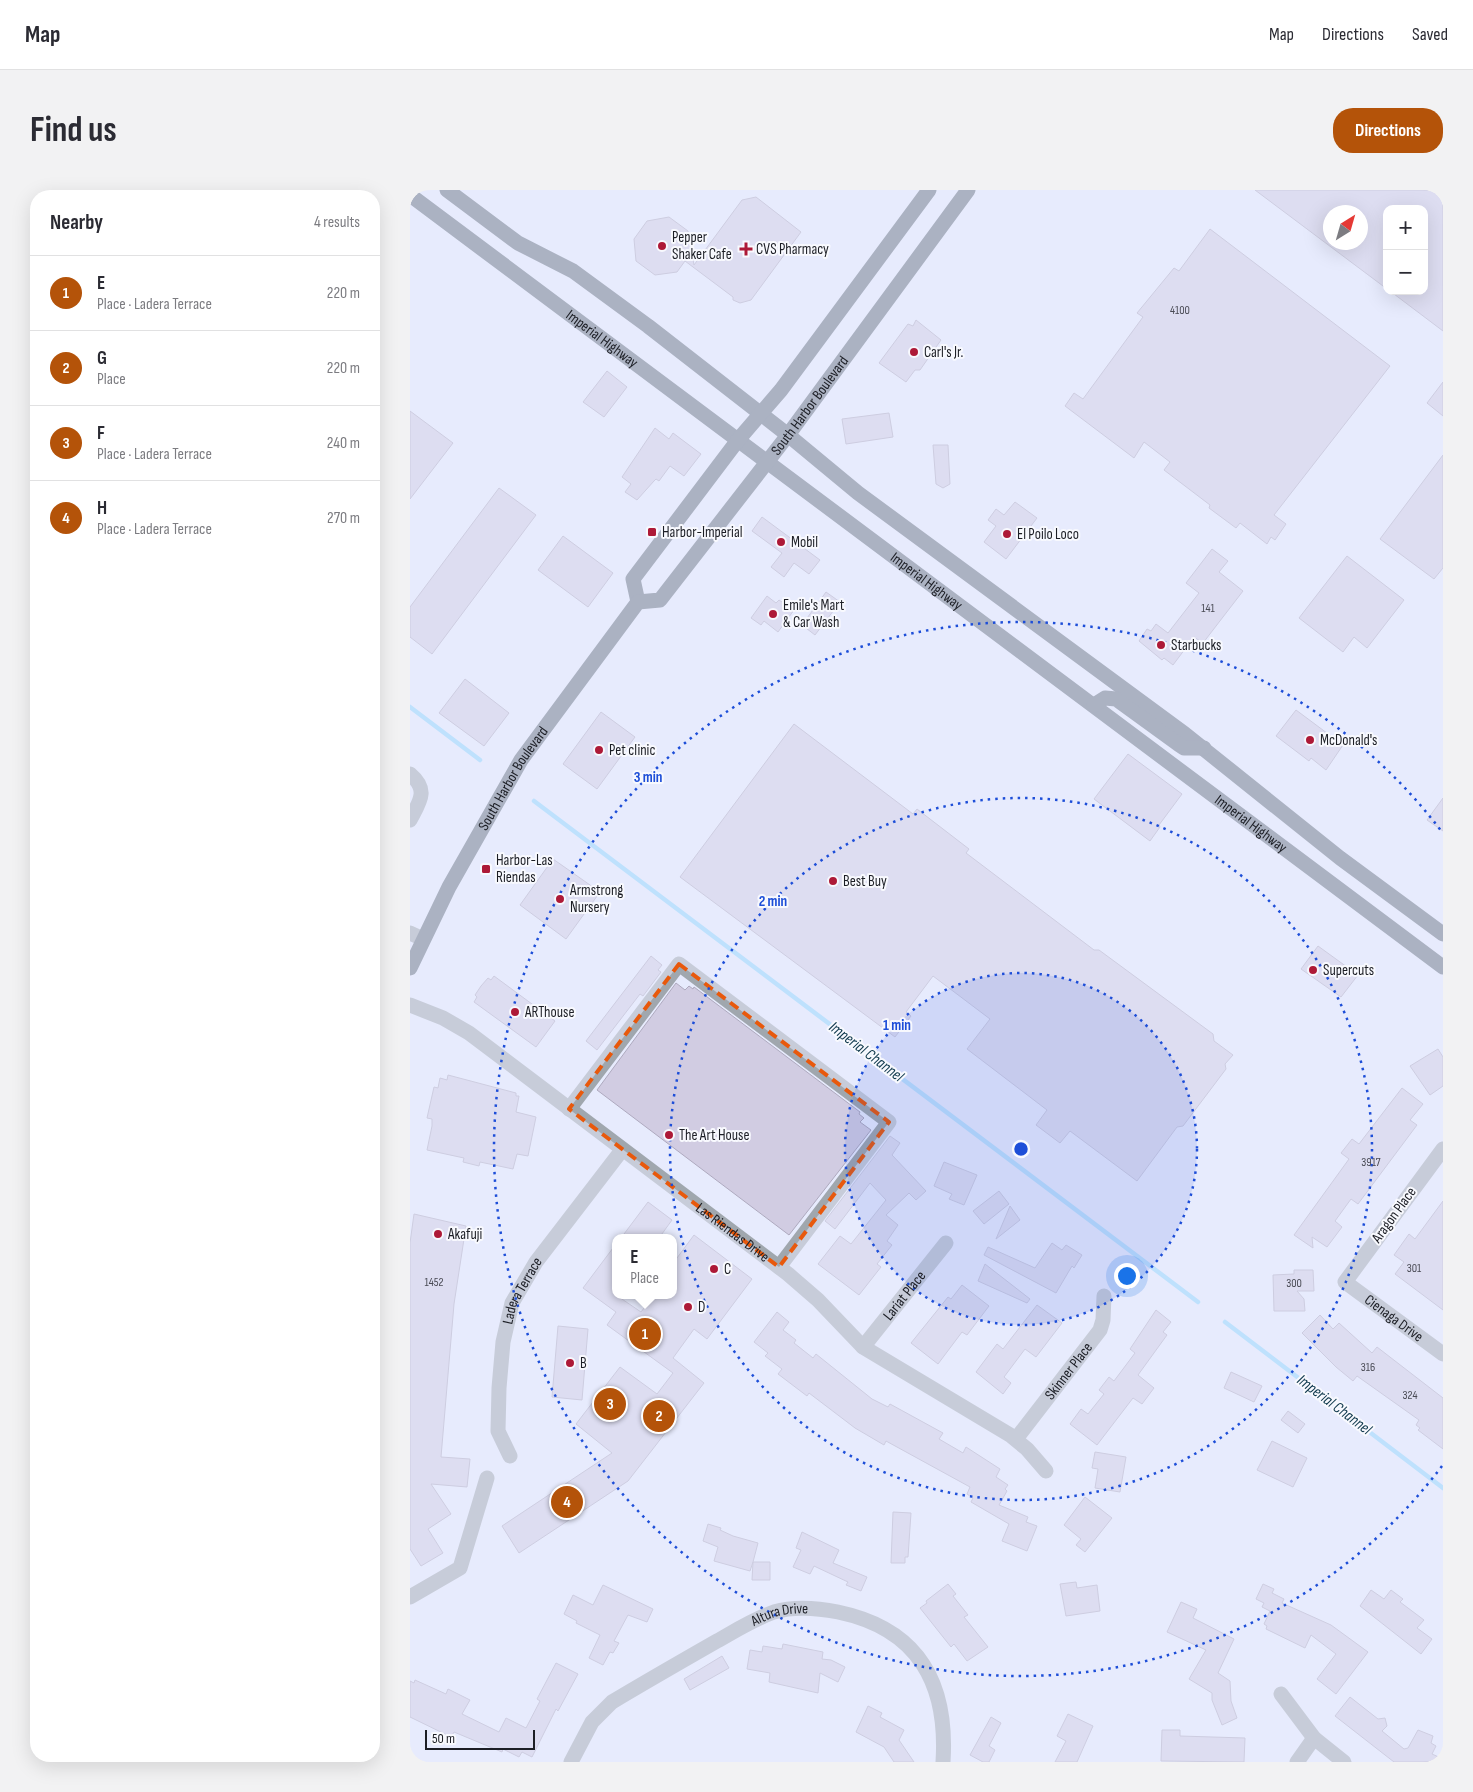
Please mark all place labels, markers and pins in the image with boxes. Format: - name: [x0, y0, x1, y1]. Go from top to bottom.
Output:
- place label: Pepper Shaker Cafe: [672, 228, 732, 264]
- marker: Pepper Shaker Cafe: [656, 240, 668, 252]
- place label: CVS Pharmacy: [756, 240, 829, 259]
- marker: CVS Pharmacy: [740, 243, 752, 255]
- place label: Carl's Jr.: [924, 343, 964, 362]
- marker: Carl's Jr.: [908, 346, 920, 358]
- place label: Harbor-Imperial: [662, 523, 742, 542]
- place label: El Poilo Loco: [1017, 525, 1079, 544]
- marker: Harbor-Imperial: [646, 526, 658, 538]
- marker: El Poilo Loco: [1001, 528, 1013, 540]
- place label: Mobil: [791, 533, 818, 552]
- marker: Mobil: [775, 536, 787, 548]
- place label: Emile's Mart & Car Wash: [783, 596, 845, 632]
- marker: Emile's Mart & Car Wash: [767, 608, 779, 620]
- place label: Starbucks: [1171, 636, 1221, 655]
- marker: Starbucks: [1155, 639, 1167, 651]
- place label: McDonald's: [1320, 731, 1378, 750]
- marker: McDonald's: [1304, 734, 1316, 746]
- place label: Pet clinic: [609, 741, 655, 760]
- marker: Pet clinic: [593, 744, 605, 756]
- place label: Harbor-Las Riendas: [496, 851, 553, 887]
- marker: Harbor-Las Riendas: [480, 863, 492, 875]
- place label: Best Buy: [843, 872, 887, 891]
- marker: Best Buy: [827, 875, 839, 887]
- place label: Armstrong Nursery: [569, 881, 623, 917]
- marker: Armstrong Nursery: [554, 893, 566, 905]
- place label: Supercuts: [1323, 961, 1374, 980]
- marker: Supercuts: [1307, 964, 1319, 976]
- place label: ARThouse: [524, 1003, 574, 1022]
- marker: ARThouse: [509, 1006, 521, 1018]
- place label: The Art House: [679, 1126, 749, 1145]
- marker: The Art House: [663, 1129, 675, 1141]
- centre of rings: [1012, 1140, 1030, 1158]
- place label: Akafuji: [447, 1225, 482, 1244]
- marker: Akafuji: [432, 1228, 444, 1240]
- place label: C: [724, 1260, 731, 1279]
- marker: C: [708, 1263, 720, 1275]
- place label: D: [698, 1298, 705, 1317]
- marker: D: [682, 1301, 694, 1313]
- pin: 1: [629, 1315, 661, 1353]
- place label: B: [580, 1354, 587, 1373]
- marker: B: [564, 1357, 576, 1369]
- pin: 3: [594, 1385, 626, 1423]
- pin: 2: [643, 1397, 675, 1435]
- pin: 4: [551, 1483, 583, 1521]

